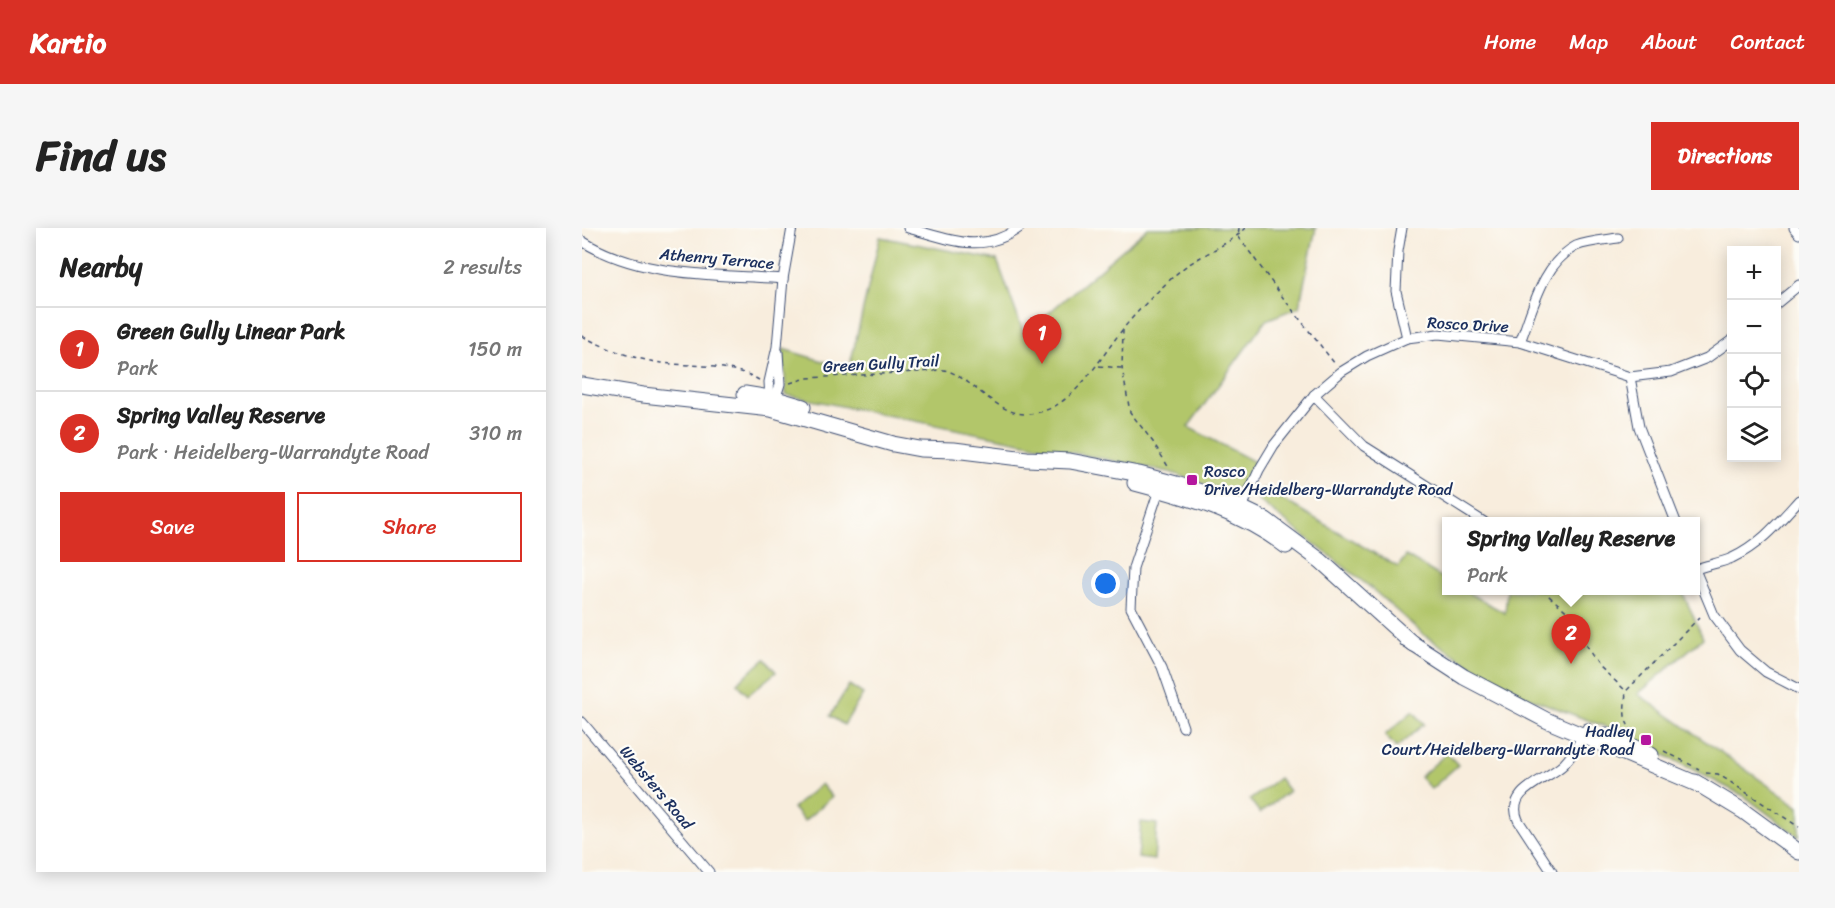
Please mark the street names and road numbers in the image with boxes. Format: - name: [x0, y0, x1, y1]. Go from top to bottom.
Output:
- street label: Athenry Terrace: [657, 239, 775, 278]
- street label: Rosco Drive: [1426, 308, 1510, 341]
- street label: Green Gully Trail: [822, 346, 940, 381]
- street label: Websters Road: [612, 738, 702, 838]

